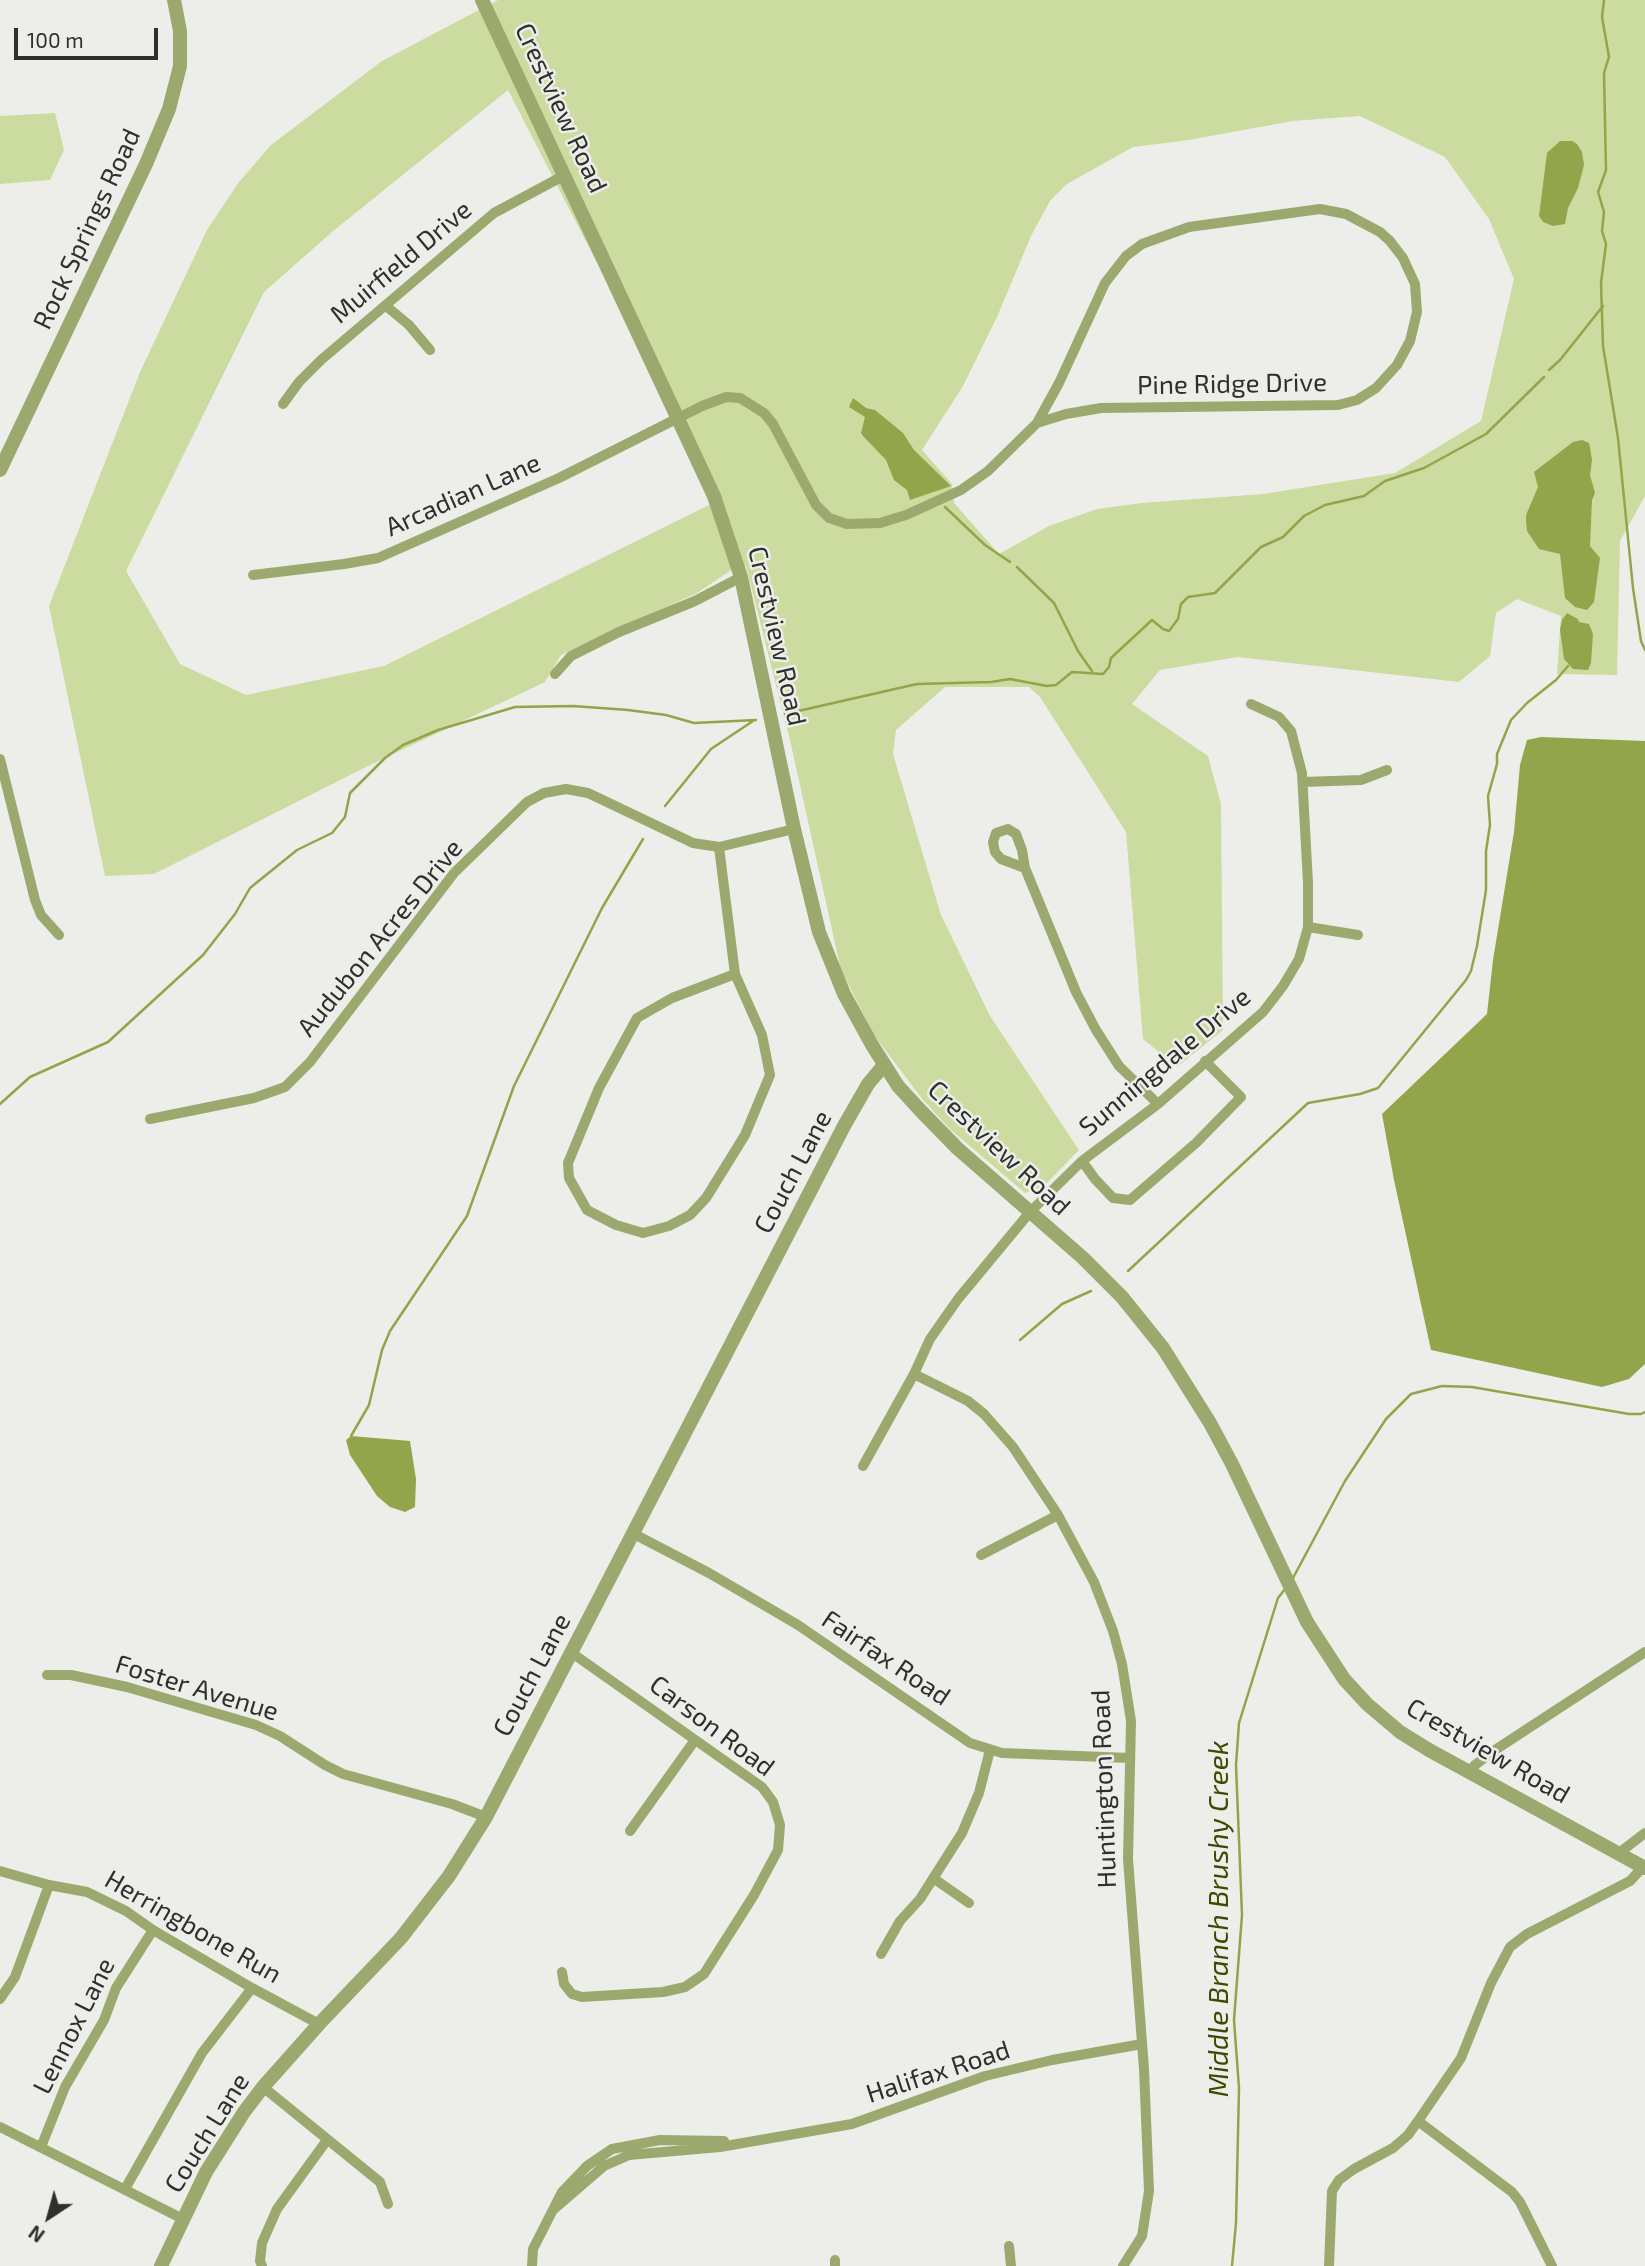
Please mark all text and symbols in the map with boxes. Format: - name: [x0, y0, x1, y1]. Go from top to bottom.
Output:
- scale bar: [18, 14, 161, 58]
- street label: Crestview Road: [508, 18, 614, 198]
- text: 100 m: [27, 27, 84, 52]
- street label: Rock Springs Road: [27, 124, 147, 334]
- street label: Muirfield Drive: [324, 194, 478, 330]
- street label: Pine Ridge Drive: [1137, 367, 1327, 401]
- street label: Arcadian Lane: [381, 447, 545, 543]
- street label: Crestview Road: [741, 543, 813, 729]
- street label: Audubon Acres Drive: [291, 833, 469, 1043]
- street label: Sunningdale Drive: [1073, 981, 1257, 1143]
- street label: Crestview Road: [921, 1074, 1077, 1222]
- street label: Couch Lane: [748, 1105, 838, 1239]
- street label: Fairfax Road: [816, 1604, 956, 1712]
- street label: Couch Lane: [487, 1608, 577, 1742]
- street label: Foster Avenue: [112, 1648, 282, 1728]
- street label: Carson Road: [643, 1669, 781, 1783]
- street label: Huntington Road: [1085, 1689, 1123, 1889]
- street label: Crestview Road: [1401, 1692, 1575, 1810]
- water label: Middle Branch Brushy Creek: [1202, 1741, 1236, 2097]
- street label: Herringbone Run: [99, 1864, 287, 1990]
- street label: Lennox Lane: [26, 1953, 122, 2099]
- street label: Halifax Road: [862, 2034, 1014, 2110]
- street label: Couch Lane: [158, 2068, 256, 2198]
- north arrow: [14, 2182, 84, 2252]
- text: N: [24, 2221, 49, 2248]

